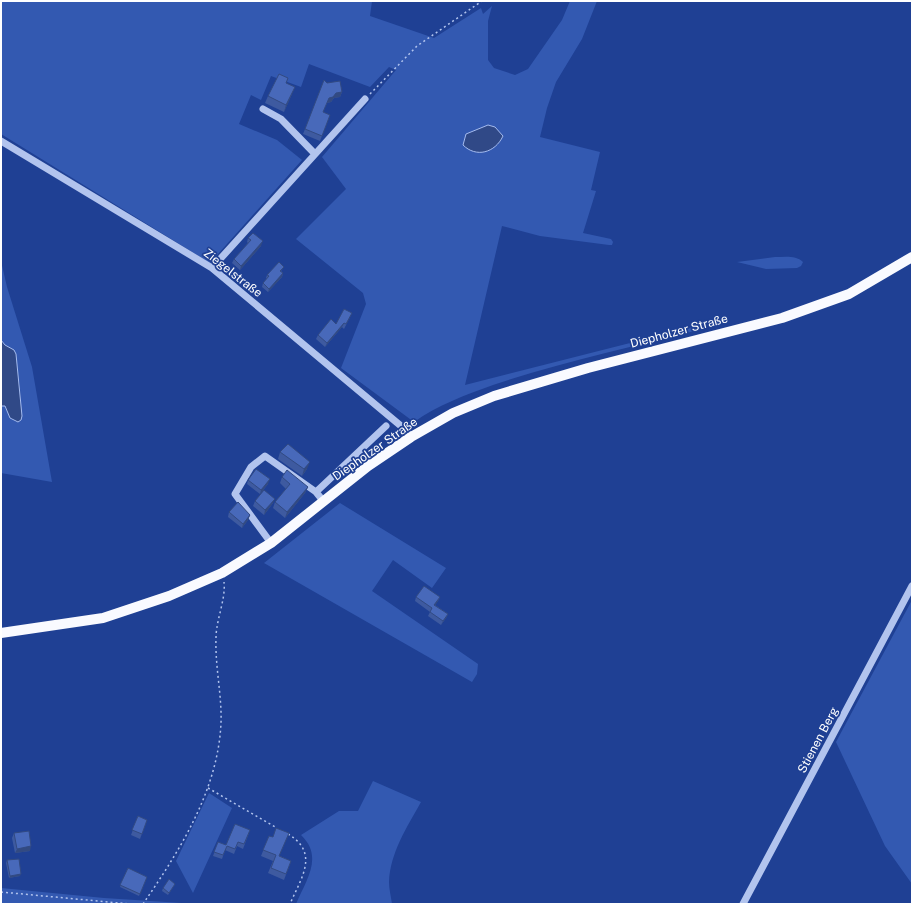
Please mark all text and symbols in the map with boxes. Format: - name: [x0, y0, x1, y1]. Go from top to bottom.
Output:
- street label: Ziegelstraße: [201, 246, 265, 300]
- street label: Diepholzer Straße: [629, 311, 729, 351]
- street label: Diepholzer Straße: [330, 414, 420, 483]
- street label: Stienen Berg: [795, 705, 841, 775]

